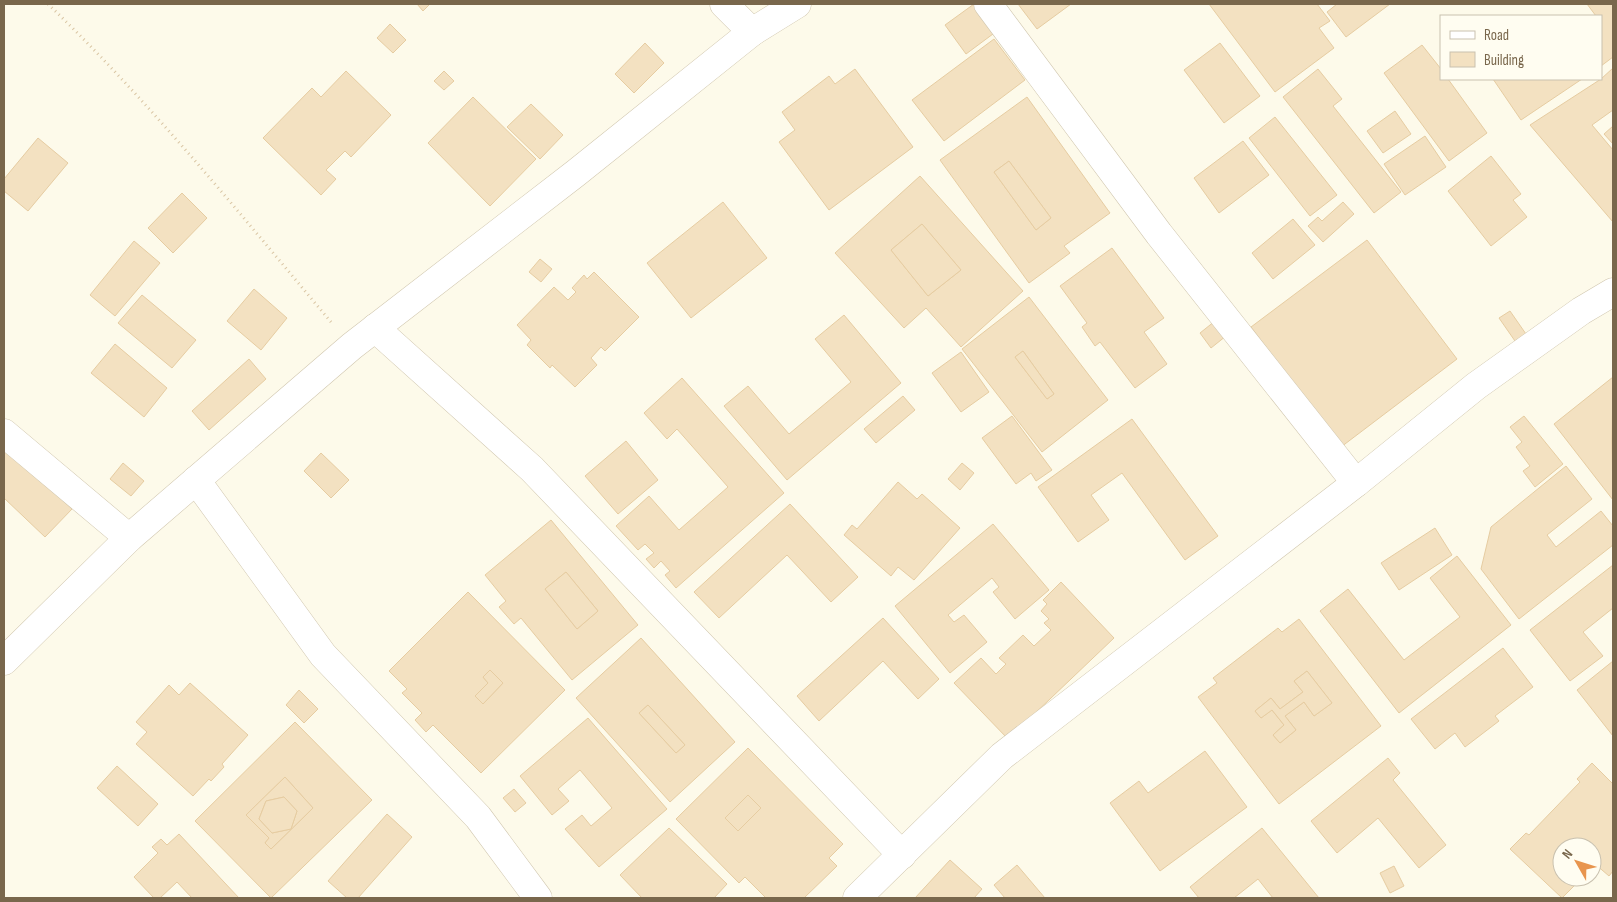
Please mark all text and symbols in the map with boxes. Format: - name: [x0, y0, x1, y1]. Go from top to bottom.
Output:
- legend: [1440, 15, 1602, 80]
- text: Road: [1484, 26, 1509, 45]
- text: Building: [1484, 51, 1524, 70]
- north arrow: [1552, 837, 1602, 887]
- text: N: [1558, 846, 1576, 862]

